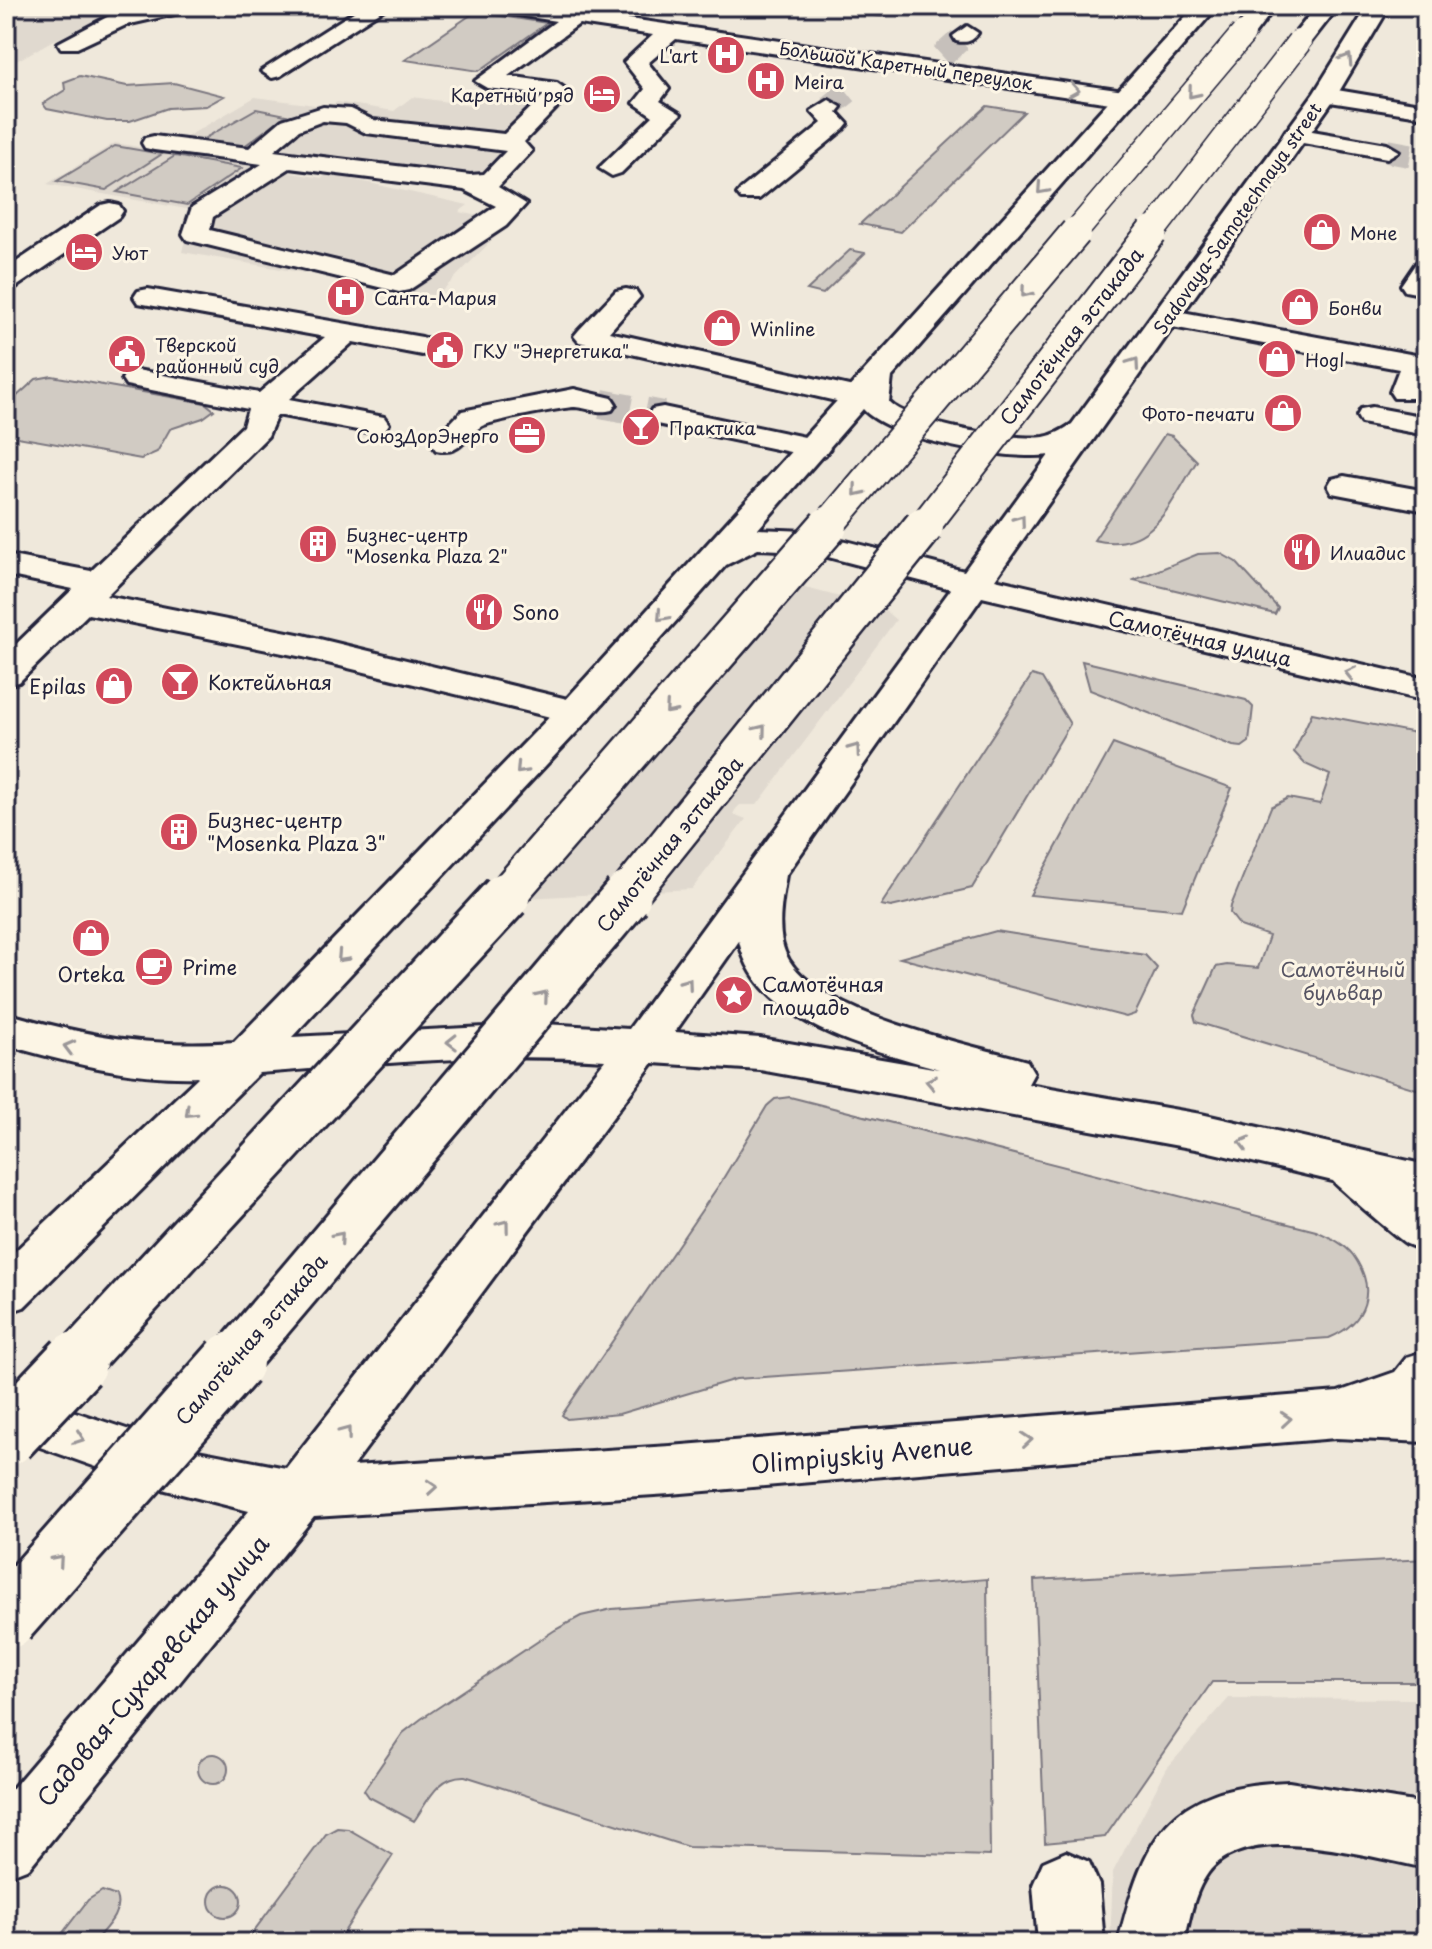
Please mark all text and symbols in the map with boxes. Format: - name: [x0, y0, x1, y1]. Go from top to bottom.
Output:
- hospital icon: L'art: [705, 34, 747, 76]
- street label: Большой Каретный переулок: [778, 34, 1035, 96]
- place label: L'art: [659, 42, 698, 69]
- one-way arrow: [1338, 53, 1353, 68]
- hospital icon: Meira: [745, 60, 787, 102]
- place label: Meira: [794, 68, 844, 95]
- hotel icon: Каретный ряд: [581, 73, 623, 115]
- place label: Каретный ряд: [451, 81, 574, 108]
- one-way arrow: [1067, 81, 1081, 98]
- one-way arrow: [1188, 84, 1203, 99]
- street label: Sadovaya-Samotechnaya street: [1146, 97, 1328, 339]
- one-way arrow: [1038, 179, 1052, 194]
- shop icon: Моне: [1301, 211, 1343, 253]
- place label: Моне: [1350, 219, 1398, 246]
- hotel icon: Уют: [63, 231, 105, 273]
- place label: Уют: [112, 239, 148, 266]
- street label: Самотёчная эстакада: [992, 240, 1150, 431]
- hospital icon: Санта-Мария: [325, 276, 367, 318]
- one-way arrow: [1021, 283, 1036, 298]
- place label: Санта-Мария: [374, 284, 497, 311]
- shop icon: Бонви: [1279, 286, 1321, 328]
- place label: Бонви: [1328, 294, 1382, 321]
- shop icon: Winline: [701, 307, 743, 349]
- place label: Winline: [750, 315, 815, 342]
- public building icon: ГКУ "Энергетика": [424, 329, 466, 371]
- place label: Тверской районный суд: [155, 331, 279, 379]
- public building icon: Тверской районный суд: [106, 333, 148, 375]
- place label: ГКУ "Энергетика": [473, 337, 629, 364]
- shop icon: Hogl: [1256, 338, 1298, 380]
- place label: Hogl: [1305, 346, 1344, 373]
- one-way arrow: [1124, 358, 1139, 372]
- shop icon: Фото-печати: [1262, 392, 1304, 434]
- place label: Фото-печати: [1142, 400, 1255, 427]
- bar icon: Практика: [620, 406, 662, 448]
- office icon: СоюзДорЭнерго: [506, 414, 548, 456]
- place label: Практика: [669, 414, 756, 441]
- place label: СоюзДорЭнерго: [356, 422, 499, 449]
- one-way arrow: [853, 482, 868, 496]
- one-way arrow: [1010, 514, 1025, 528]
- place label: Бизнес-центр "Mosenka Plaza 2": [346, 521, 508, 569]
- building icon: Бизнес-центр "Mosenka Plaza 2": [297, 523, 339, 565]
- restaurant icon: Илиадис: [1281, 531, 1323, 573]
- place label: Илиадис: [1330, 539, 1406, 566]
- restaurant icon: Sono: [463, 591, 505, 633]
- place label: Sono: [512, 597, 559, 627]
- street label: Самотёчная улица: [1105, 602, 1295, 674]
- one-way arrow: [657, 607, 671, 622]
- bar icon: Коктейльная: [159, 661, 201, 703]
- shop icon: Epilas: [93, 665, 135, 707]
- one-way arrow: [1344, 665, 1357, 682]
- place label: Коктейльная: [208, 667, 332, 697]
- place label: Epilas: [29, 671, 86, 701]
- one-way arrow: [665, 700, 680, 715]
- one-way arrow: [751, 725, 766, 740]
- one-way arrow: [845, 743, 860, 757]
- street label: Самотёчная эстакада: [589, 749, 750, 938]
- one-way arrow: [516, 759, 530, 774]
- place label: Бизнес-центр "Mosenka Plaza 3": [207, 805, 386, 858]
- building icon: Бизнес-центр "Mosenka Plaza 3": [158, 811, 200, 853]
- shop icon: Orteka: [70, 917, 112, 959]
- cafe icon: Prime: [133, 946, 175, 988]
- one-way arrow: [337, 948, 352, 962]
- place label: Prime: [182, 952, 237, 982]
- park label: Самотёчный бульвар: [1281, 954, 1406, 1007]
- place label: Orteka: [57, 959, 125, 989]
- place label: Самотёчная площадь: [762, 969, 884, 1022]
- place icon: Самотёчная площадь: [713, 974, 755, 1016]
- one-way arrow: [677, 977, 692, 991]
- one-way arrow: [533, 991, 548, 1006]
- one-way arrow: [445, 1034, 458, 1051]
- one-way arrow: [63, 1040, 77, 1056]
- one-way arrow: [924, 1075, 938, 1092]
- one-way arrow: [185, 1103, 199, 1118]
- one-way arrow: [1238, 1135, 1251, 1152]
- one-way arrow: [494, 1220, 508, 1234]
- one-way arrow: [329, 1232, 343, 1247]
- street label: Самотёчная эстакада: [168, 1246, 334, 1431]
- one-way arrow: [1280, 1411, 1293, 1428]
- one-way arrow: [336, 1426, 350, 1441]
- street label: Olimpiyskiy Avenue: [750, 1426, 974, 1482]
- one-way arrow: [72, 1428, 86, 1445]
- one-way arrow: [1020, 1432, 1033, 1449]
- one-way arrow: [426, 1478, 439, 1495]
- street label: Садовая-Сухаревская улица: [27, 1526, 277, 1814]
- one-way arrow: [48, 1555, 63, 1570]

